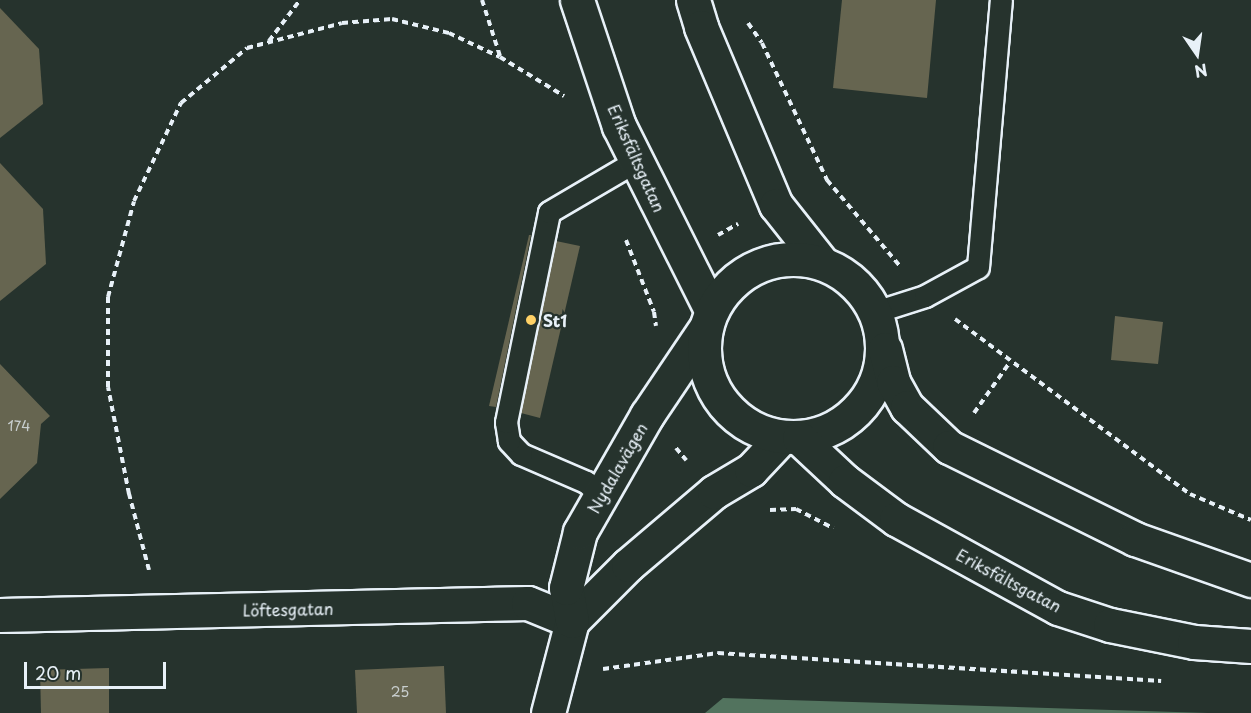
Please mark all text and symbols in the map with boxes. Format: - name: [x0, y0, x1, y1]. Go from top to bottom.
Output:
- north arrow: [1167, 24, 1227, 84]
- text: N: [1192, 58, 1210, 85]
- street label: Eriksfältsgatan: [605, 101, 669, 215]
- place label: St1: [543, 310, 567, 330]
- marker: St1: [524, 313, 538, 327]
- house number: 174: [7, 418, 31, 434]
- street label: Nydalavägen: [583, 419, 651, 517]
- street label: Eriksfältsgatan: [953, 544, 1065, 616]
- street label: Löftesgatan: [242, 599, 334, 619]
- scale bar: [27, 650, 170, 688]
- text: 20 m: [35, 659, 81, 686]
- house number: 25: [391, 684, 409, 700]

